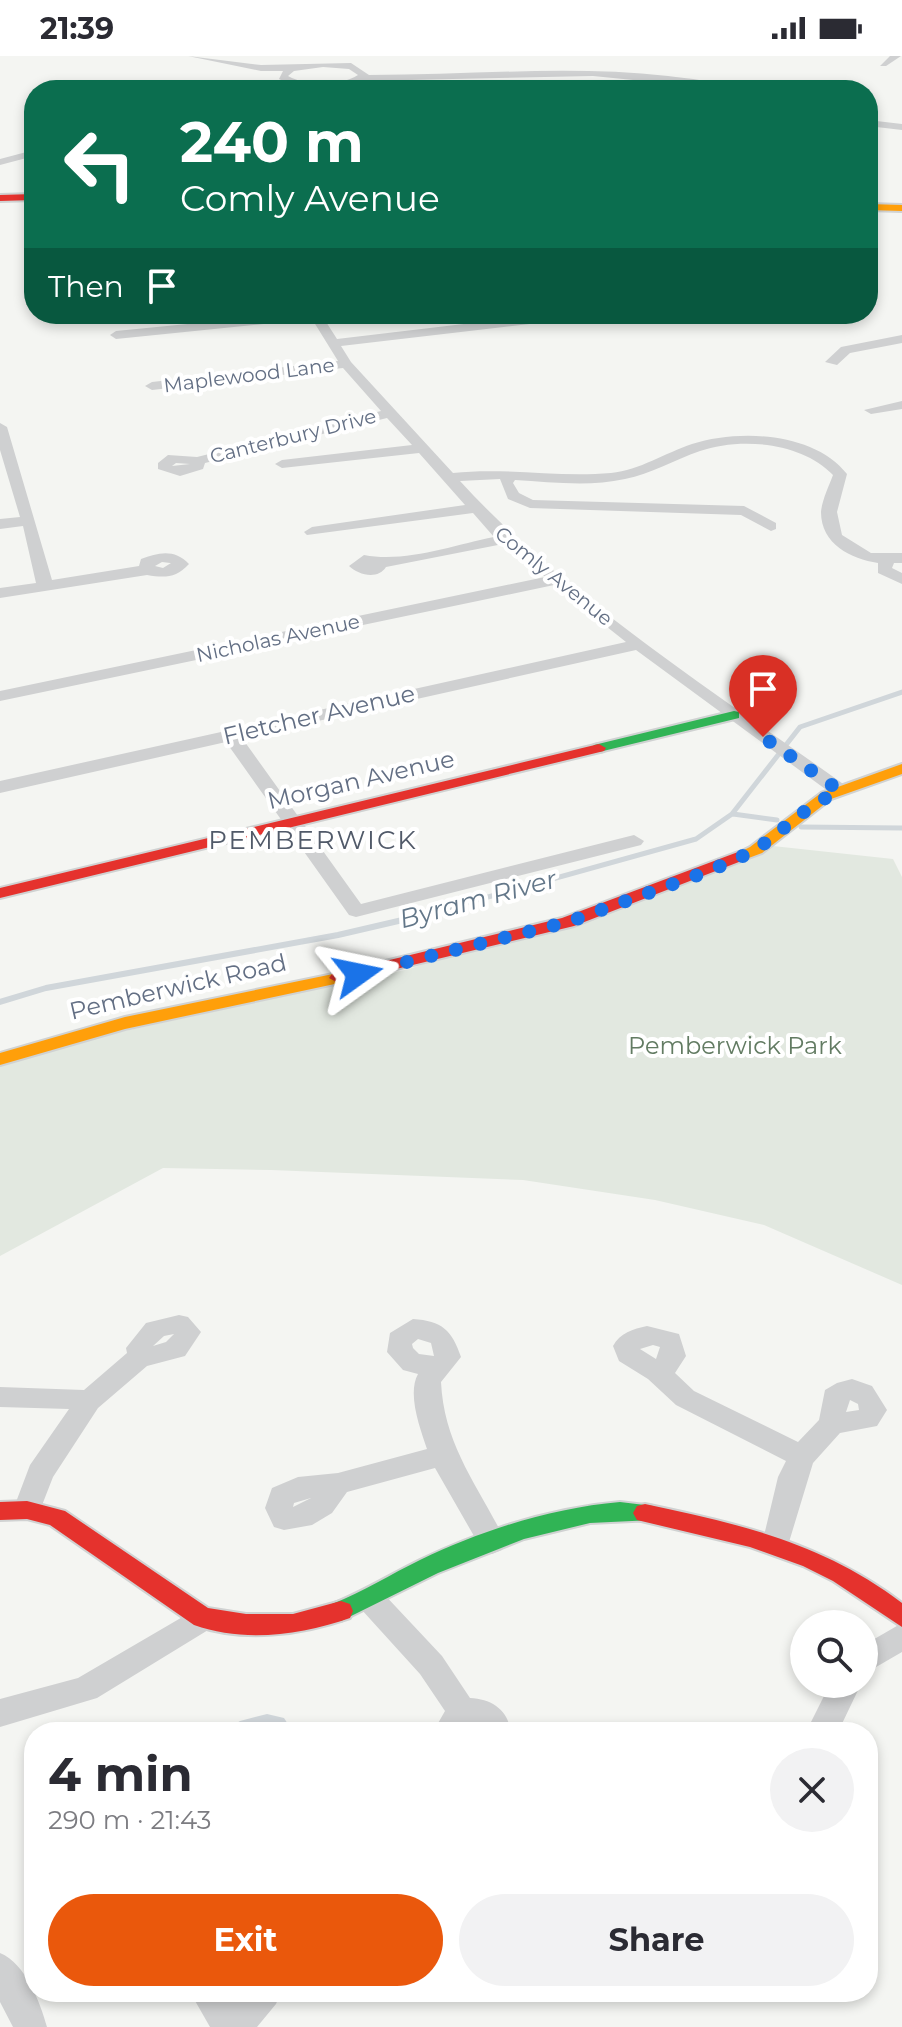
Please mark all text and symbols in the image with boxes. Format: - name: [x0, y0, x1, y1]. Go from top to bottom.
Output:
- text: 21:39: [40, 10, 114, 47]
- text: 240 m: [180, 108, 364, 176]
- icon: left: [48, 112, 152, 216]
- text: Comly Avenue: [180, 176, 440, 220]
- icon: arrive: [140, 264, 184, 308]
- text: Then: [48, 268, 124, 305]
- street label: Maplewood Lane: [162, 353, 336, 397]
- street label: Canterbury Drive: [207, 404, 379, 468]
- street label: Comly Avenue: [490, 521, 618, 631]
- street label: Nicholas Avenue: [194, 609, 362, 667]
- pin: [729, 655, 797, 737]
- icon: arrive: [741, 667, 785, 711]
- street label: Fletcher Avenue: [220, 678, 418, 751]
- street label: Morgan Avenue: [265, 744, 457, 815]
- district label: PEMBERWICK: [208, 824, 418, 856]
- water label: Byram River: [396, 863, 561, 935]
- position arrow: [316, 932, 400, 1016]
- street label: Pemberwick Road: [67, 947, 289, 1026]
- park label: Pemberwick Park: [628, 1031, 843, 1060]
- map controls: [790, 1610, 878, 1698]
- button: search: [790, 1610, 878, 1698]
- text: 4 min: [48, 1745, 193, 1803]
- button: close: [770, 1748, 854, 1832]
- text: 290 m · 21:43: [48, 1804, 212, 1836]
- button: Exit: [48, 1894, 443, 1986]
- button: Share: [459, 1894, 854, 1986]

